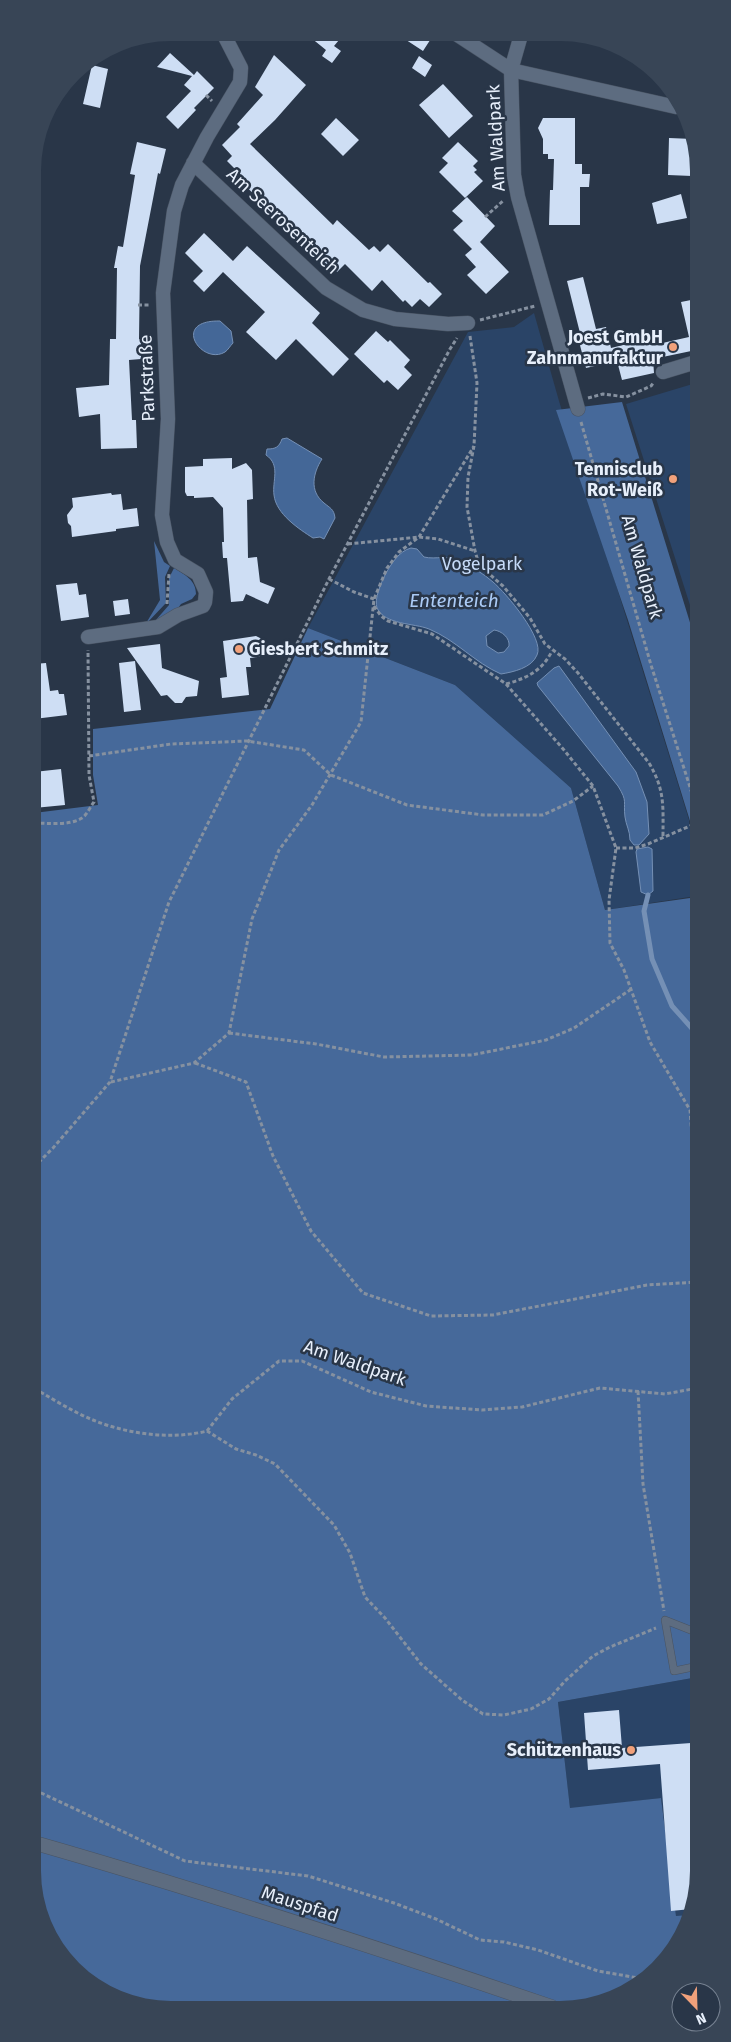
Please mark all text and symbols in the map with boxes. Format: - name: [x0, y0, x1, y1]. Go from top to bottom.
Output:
- street label: Am Waldpark: [482, 83, 510, 192]
- street label: Am Seerosenteich: [222, 163, 344, 279]
- place label: Joest GmbH Zahnmanufaktur: [527, 326, 664, 369]
- street label: Parkstraße: [134, 334, 160, 422]
- marker: Joest GmbH Zahnmanufaktur: [667, 341, 679, 353]
- place label: Tennisclub Rot-Weiß: [575, 458, 663, 501]
- marker: Tennisclub Rot-Weiß: [667, 473, 679, 485]
- street label: Am Waldpark: [617, 513, 668, 622]
- park label: Vogelpark: [442, 553, 523, 575]
- water label: Ententeich: [409, 589, 499, 612]
- place label: Giesbert Schmitz: [249, 638, 388, 660]
- marker: Giesbert Schmitz: [233, 643, 245, 655]
- street label: Am Waldpark: [301, 1335, 410, 1391]
- place label: Schützenhaus: [507, 1739, 621, 1761]
- marker: Schützenhaus: [625, 1744, 637, 1756]
- street label: Mauspfad: [259, 1881, 341, 1927]
- north arrow: [671, 1982, 721, 2032]
- text: N: [693, 2009, 708, 2028]

